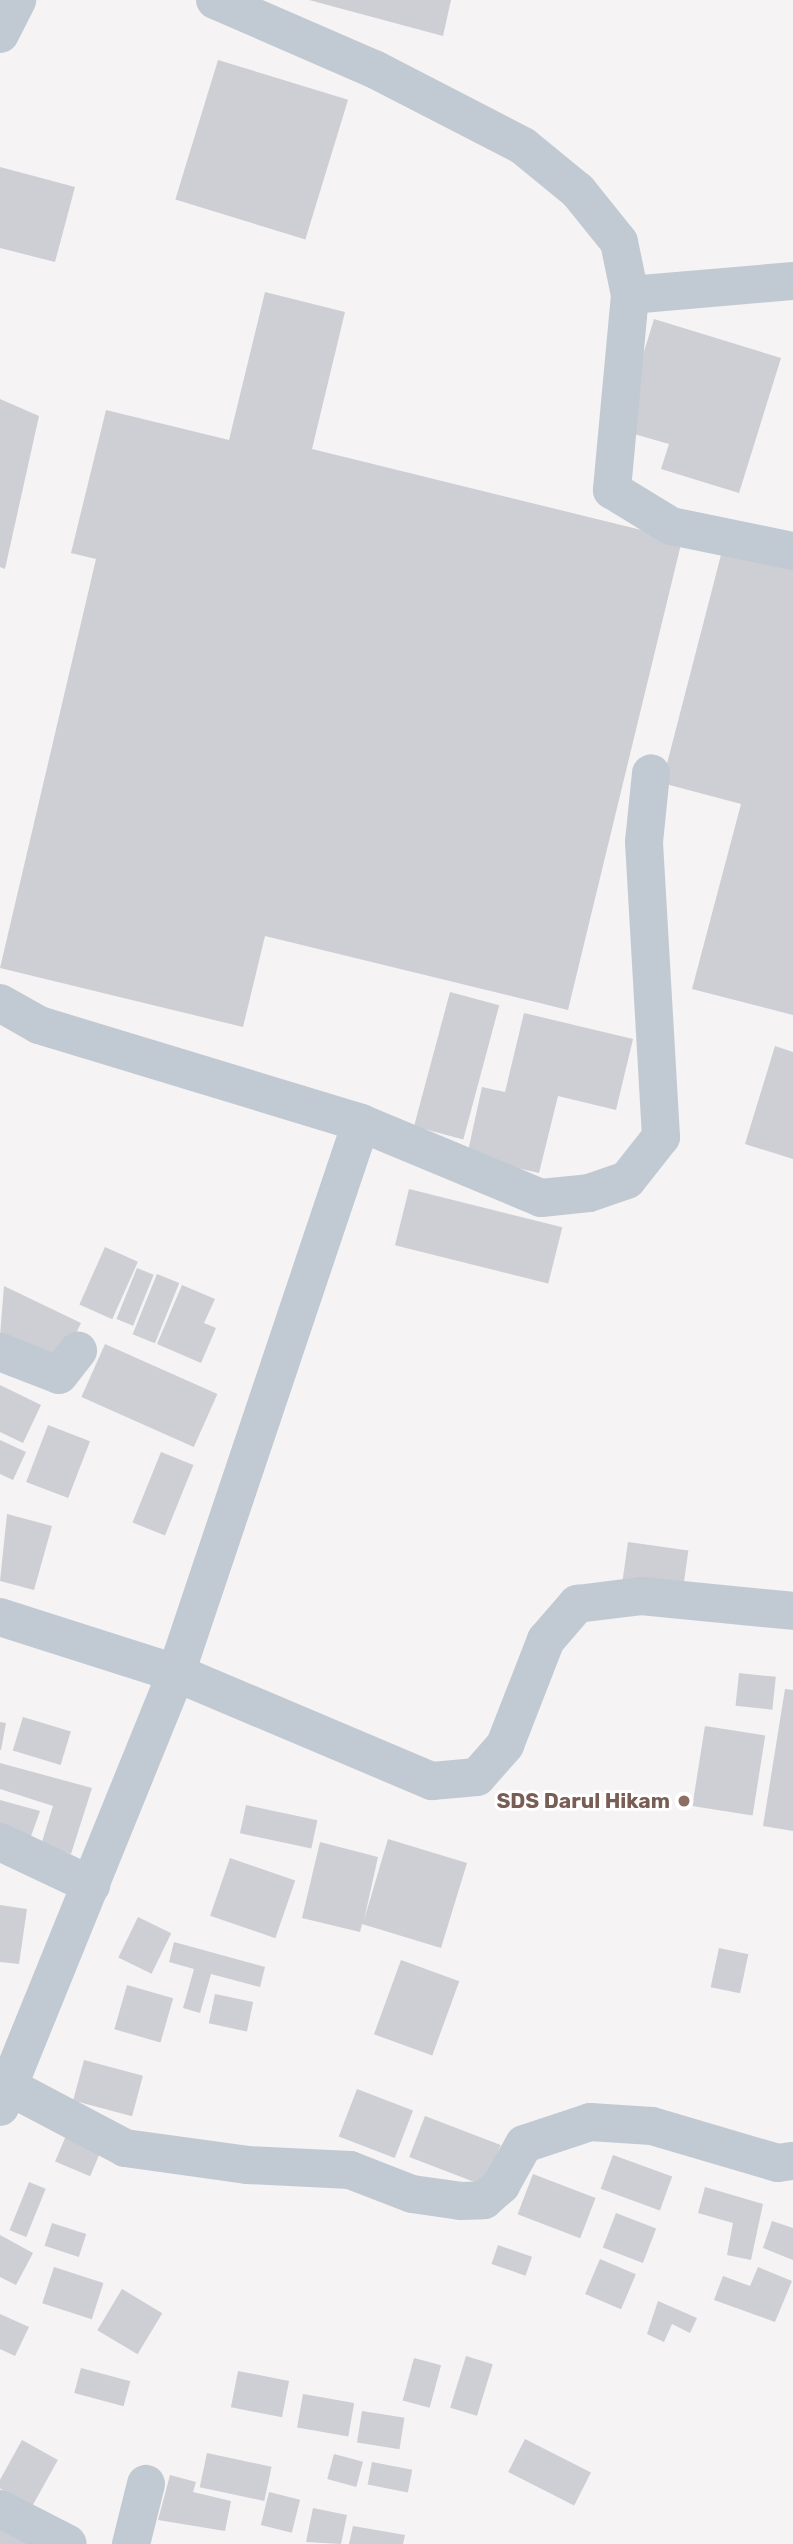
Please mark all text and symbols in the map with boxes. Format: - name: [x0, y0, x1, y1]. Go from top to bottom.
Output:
- place label: SDS Darul Hikam: [496, 1788, 670, 1814]
- marker: SDS Darul Hikam: [676, 1793, 692, 1809]

